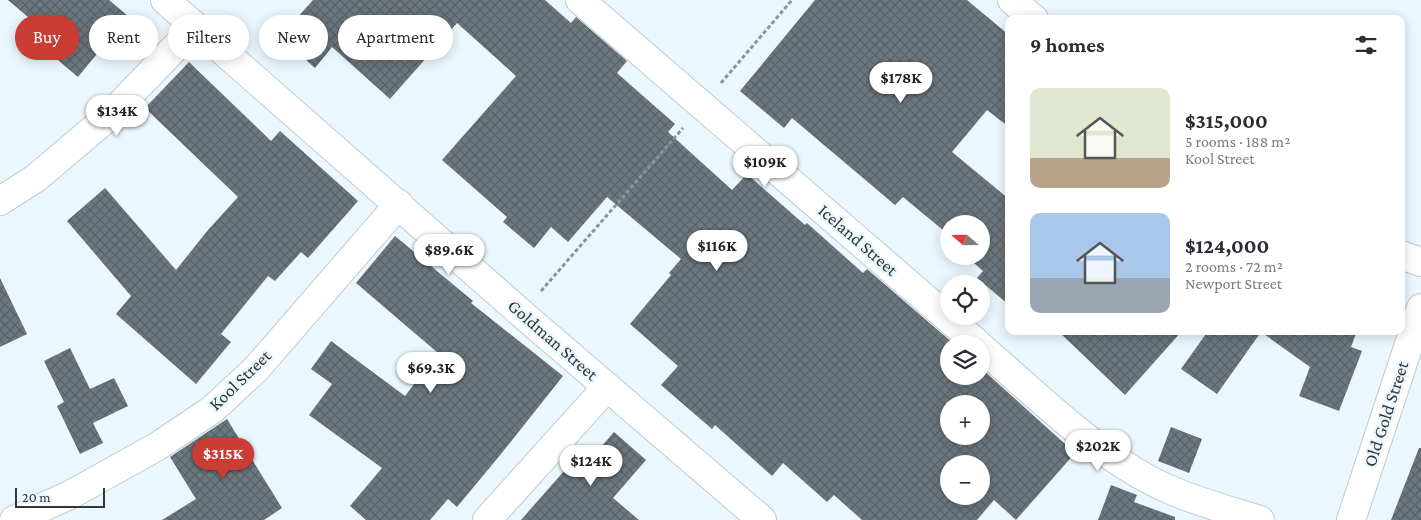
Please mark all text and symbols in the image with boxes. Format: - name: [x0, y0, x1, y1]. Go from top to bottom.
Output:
- chip: Buy: [15, 15, 79, 60]
- chip: Rent: [89, 15, 158, 60]
- chip: Filters: [168, 15, 249, 60]
- chip: New: [259, 15, 328, 60]
- chip: Apartment: [338, 15, 453, 60]
- icon: filters: [1352, 31, 1380, 59]
- text: 9 homes: [1030, 33, 1105, 57]
- pin: $178K: [866, 62, 936, 104]
- text: $178K: [880, 69, 922, 86]
- pin: $134K: [82, 94, 152, 137]
- text: $134K: [97, 102, 137, 119]
- icon: home: [1070, 108, 1130, 168]
- text: $315,000: [1185, 109, 1268, 133]
- text: 5 rooms · 188 m²: [1185, 133, 1290, 150]
- pin: $109K: [730, 146, 800, 188]
- text: Kool Street: [1185, 150, 1255, 167]
- text: $109K: [744, 153, 786, 170]
- street label: Iceland Street: [814, 200, 903, 281]
- north arrow: [940, 215, 990, 265]
- map controls: [940, 215, 990, 505]
- pin: $116K: [682, 230, 752, 272]
- icon: home: [1070, 233, 1130, 293]
- pin: $89.6K: [408, 234, 490, 276]
- text: $124,000: [1185, 234, 1269, 258]
- text: $116K: [698, 237, 736, 254]
- text: $89.6K: [425, 241, 473, 258]
- text: 2 rooms · 72 m²: [1185, 258, 1283, 275]
- button: locate: [940, 275, 990, 325]
- text: Newport Street: [1185, 275, 1282, 292]
- street label: Goldman Street: [504, 296, 603, 385]
- button: layers: [940, 335, 990, 385]
- street label: Kool Street: [205, 345, 276, 414]
- pin: $69.3K: [390, 352, 472, 394]
- street label: Old Gold Street: [1360, 358, 1413, 469]
- text: $69.3K: [407, 359, 455, 376]
- button: +: [940, 395, 990, 445]
- pin: $202K: [1063, 430, 1133, 472]
- text: $202K: [1076, 437, 1120, 454]
- pin: $315K: [188, 438, 258, 480]
- pin: $124K: [556, 444, 626, 487]
- text: $315K: [203, 445, 243, 462]
- text: $124K: [571, 452, 611, 469]
- button: −: [940, 455, 990, 505]
- scale bar: [15, 485, 105, 508]
- text: 20 m: [22, 489, 50, 505]

